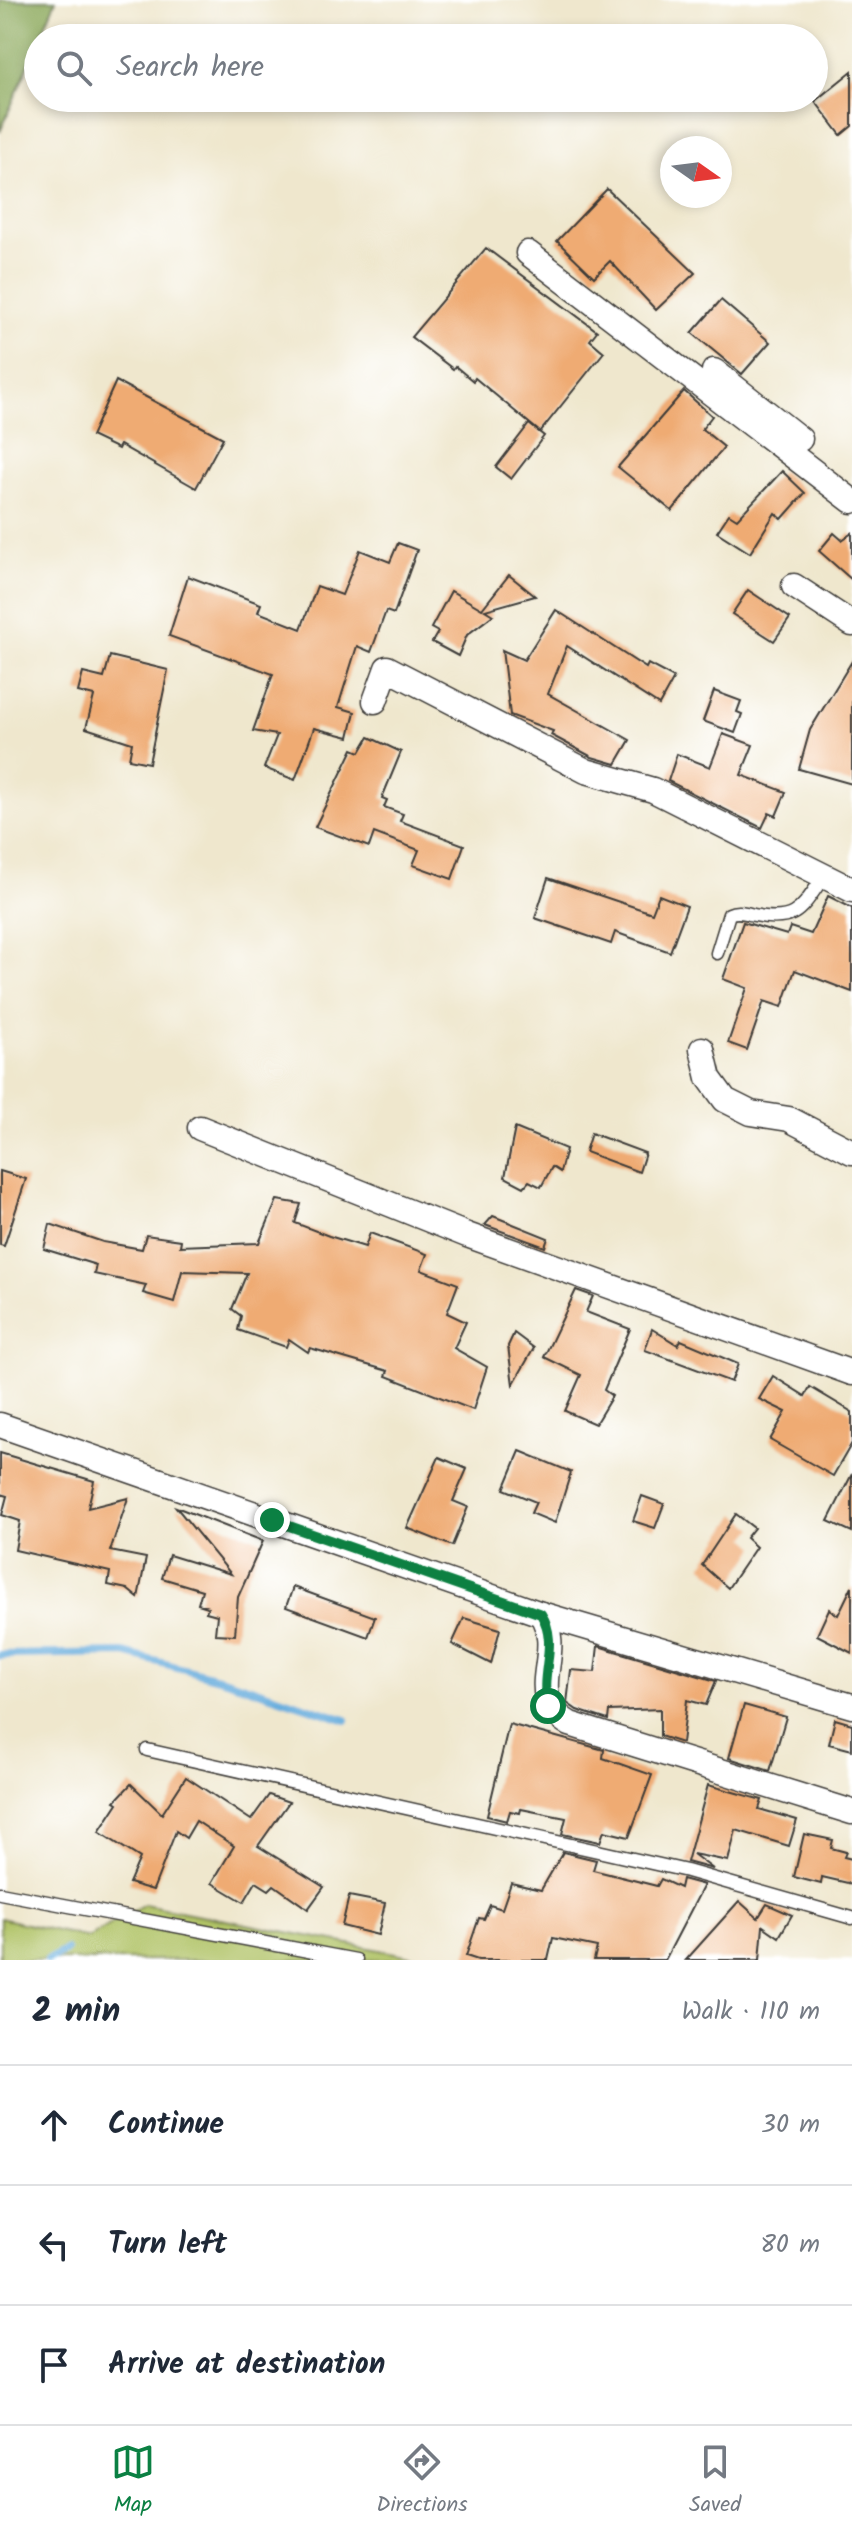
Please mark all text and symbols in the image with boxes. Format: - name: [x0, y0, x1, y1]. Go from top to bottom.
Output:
- search box: [24, 24, 828, 112]
- text: Search here: [116, 44, 264, 92]
- icon: search: [52, 46, 96, 90]
- north arrow: [660, 136, 732, 208]
- route end: [254, 1502, 290, 1538]
- route start: [530, 1688, 566, 1724]
- text: 2 min: [32, 1985, 120, 2039]
- text: Walk · 110 m: [681, 1991, 820, 2033]
- text: Continue: [108, 2101, 224, 2149]
- icon: ahead: [32, 2103, 76, 2147]
- text: 30 m: [761, 2104, 820, 2146]
- text: Turn left: [108, 2221, 227, 2269]
- icon: left: [32, 2223, 76, 2267]
- text: 80 m: [760, 2224, 820, 2266]
- text: Arrive at destination: [108, 2341, 385, 2389]
- icon: arrive: [32, 2343, 76, 2387]
- tab: Map: [111, 2440, 155, 2523]
- tab: Directions: [376, 2440, 468, 2523]
- tab: Saved: [689, 2440, 741, 2523]

